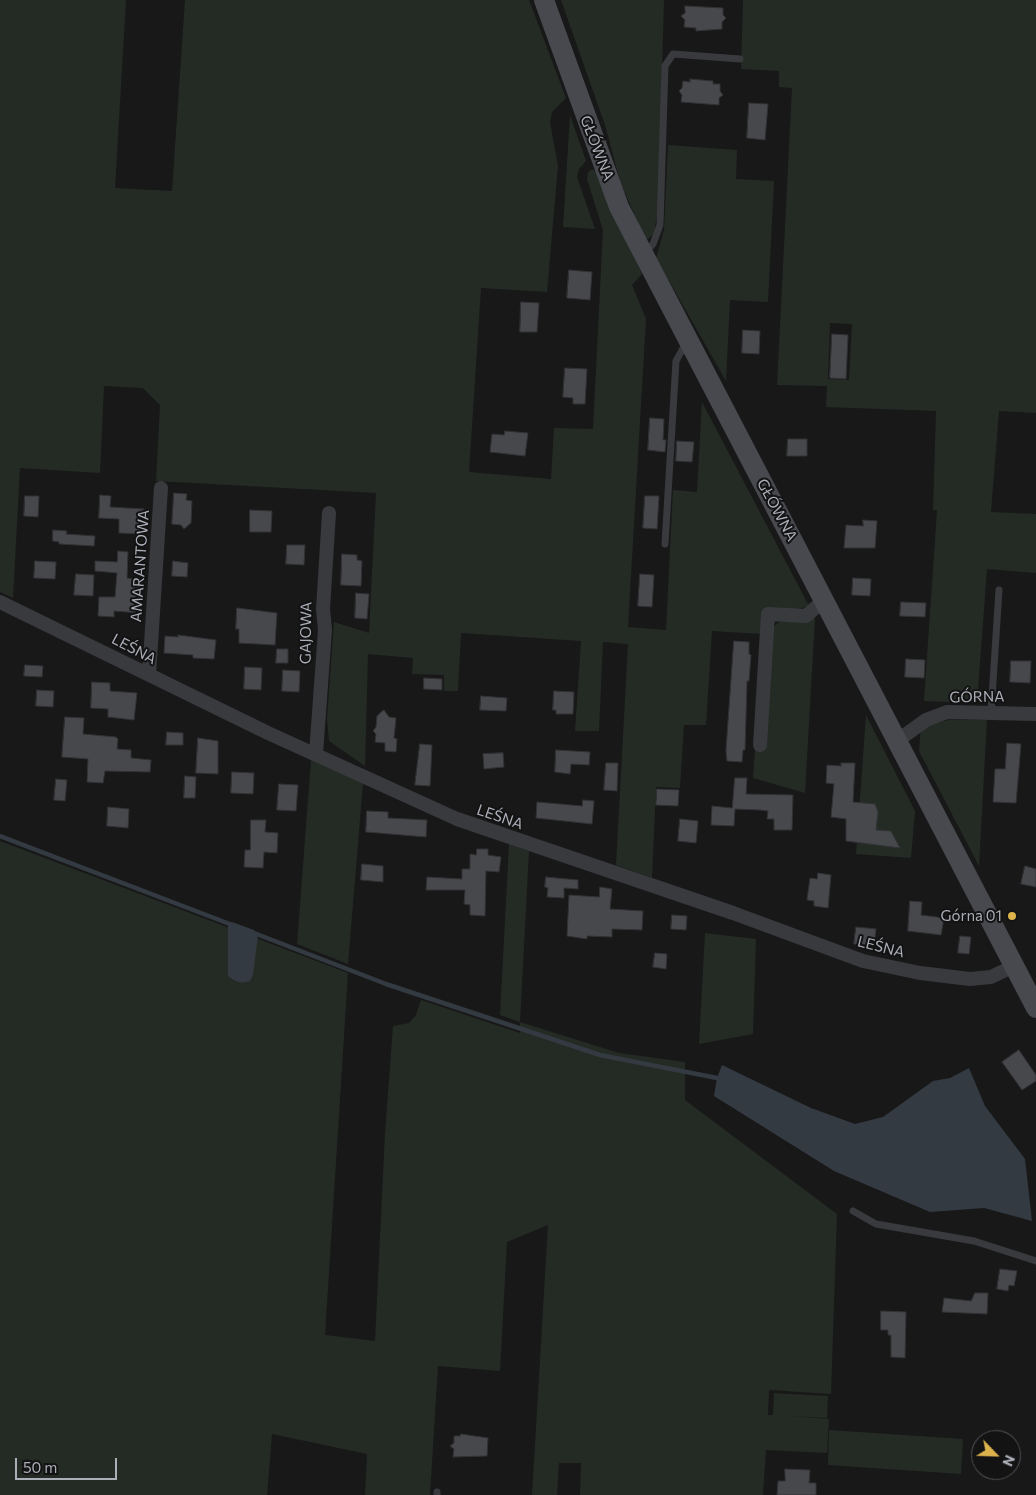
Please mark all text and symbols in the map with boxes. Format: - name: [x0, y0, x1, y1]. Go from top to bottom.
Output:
- street label: GŁÓWNA: [576, 113, 618, 183]
- street label: GŁÓWNA: [753, 476, 801, 544]
- street label: AMARANTOWA: [127, 509, 153, 623]
- street label: GAJOWA: [296, 602, 316, 664]
- street label: LEŚNA: [109, 630, 159, 668]
- street label: GÓRNA: [949, 688, 1005, 706]
- street label: LEŚNA: [474, 801, 526, 833]
- place label: Górna 01: [941, 907, 1002, 925]
- marker: Górna 01: [1006, 910, 1018, 922]
- street label: LEŚNA: [856, 932, 906, 962]
- north arrow: [971, 1430, 1021, 1480]
- scale bar: [18, 1448, 120, 1480]
- text: N: [999, 1453, 1019, 1469]
- text: 50 m: [23, 1458, 57, 1476]

